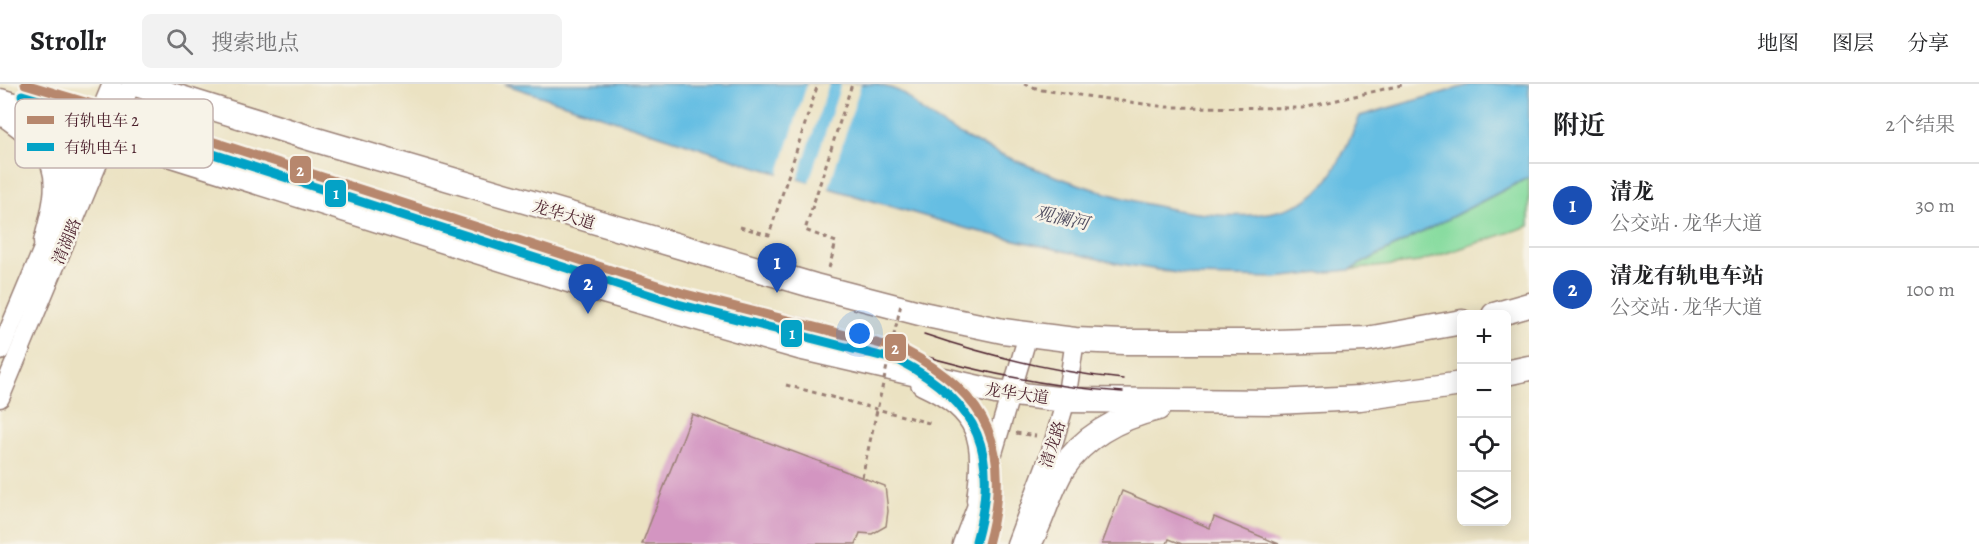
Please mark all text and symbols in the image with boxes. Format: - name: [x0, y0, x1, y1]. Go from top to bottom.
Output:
- search box: [142, 14, 562, 68]
- text: Strollr: [30, 22, 106, 60]
- icon: search: [163, 25, 196, 58]
- text: 搜索地点: [211, 28, 299, 58]
- text: 地图: [1757, 29, 1799, 57]
- text: 图层: [1832, 29, 1874, 57]
- text: 分享: [1907, 29, 1949, 57]
- legend: [15, 99, 213, 168]
- text: 附近: [1553, 108, 1605, 143]
- text: 有轨电车 2: [64, 110, 139, 132]
- text: 2个结果: [1886, 111, 1955, 138]
- text: 有轨电车 1: [64, 137, 137, 159]
- line badge: 2: [289, 155, 312, 184]
- text: 2: [296, 160, 304, 182]
- text: 清龙: [1610, 177, 1654, 207]
- line badge: 1: [324, 179, 347, 208]
- text: 1: [333, 183, 339, 205]
- text: 1: [1569, 192, 1576, 219]
- text: 30 m: [1915, 192, 1955, 219]
- street label: 龙华大道: [530, 195, 598, 235]
- water label: 观澜河: [1033, 200, 1094, 236]
- text: 公交站 · 龙华大道: [1610, 210, 1762, 237]
- street label: 清湖路: [47, 215, 86, 268]
- pin: 1: [758, 244, 796, 293]
- text: 清龙有轨电车站: [1610, 261, 1764, 291]
- pin: 2: [568, 264, 608, 314]
- text: 2: [1568, 276, 1577, 303]
- text: 100 m: [1906, 276, 1955, 303]
- text: 公交站 · 龙华大道: [1610, 294, 1762, 321]
- map controls: [1457, 310, 1511, 526]
- button: +: [1457, 310, 1511, 364]
- line badge: 1: [780, 319, 803, 348]
- your location: [845, 319, 874, 348]
- text: 1: [789, 323, 795, 345]
- line badge: 2: [884, 333, 907, 362]
- text: 2: [891, 338, 899, 360]
- button: −: [1457, 364, 1511, 418]
- street label: 龙华大道: [984, 379, 1050, 409]
- street label: 清龙路: [1035, 418, 1071, 471]
- button: locate: [1457, 418, 1511, 472]
- button: layers: [1457, 472, 1511, 526]

